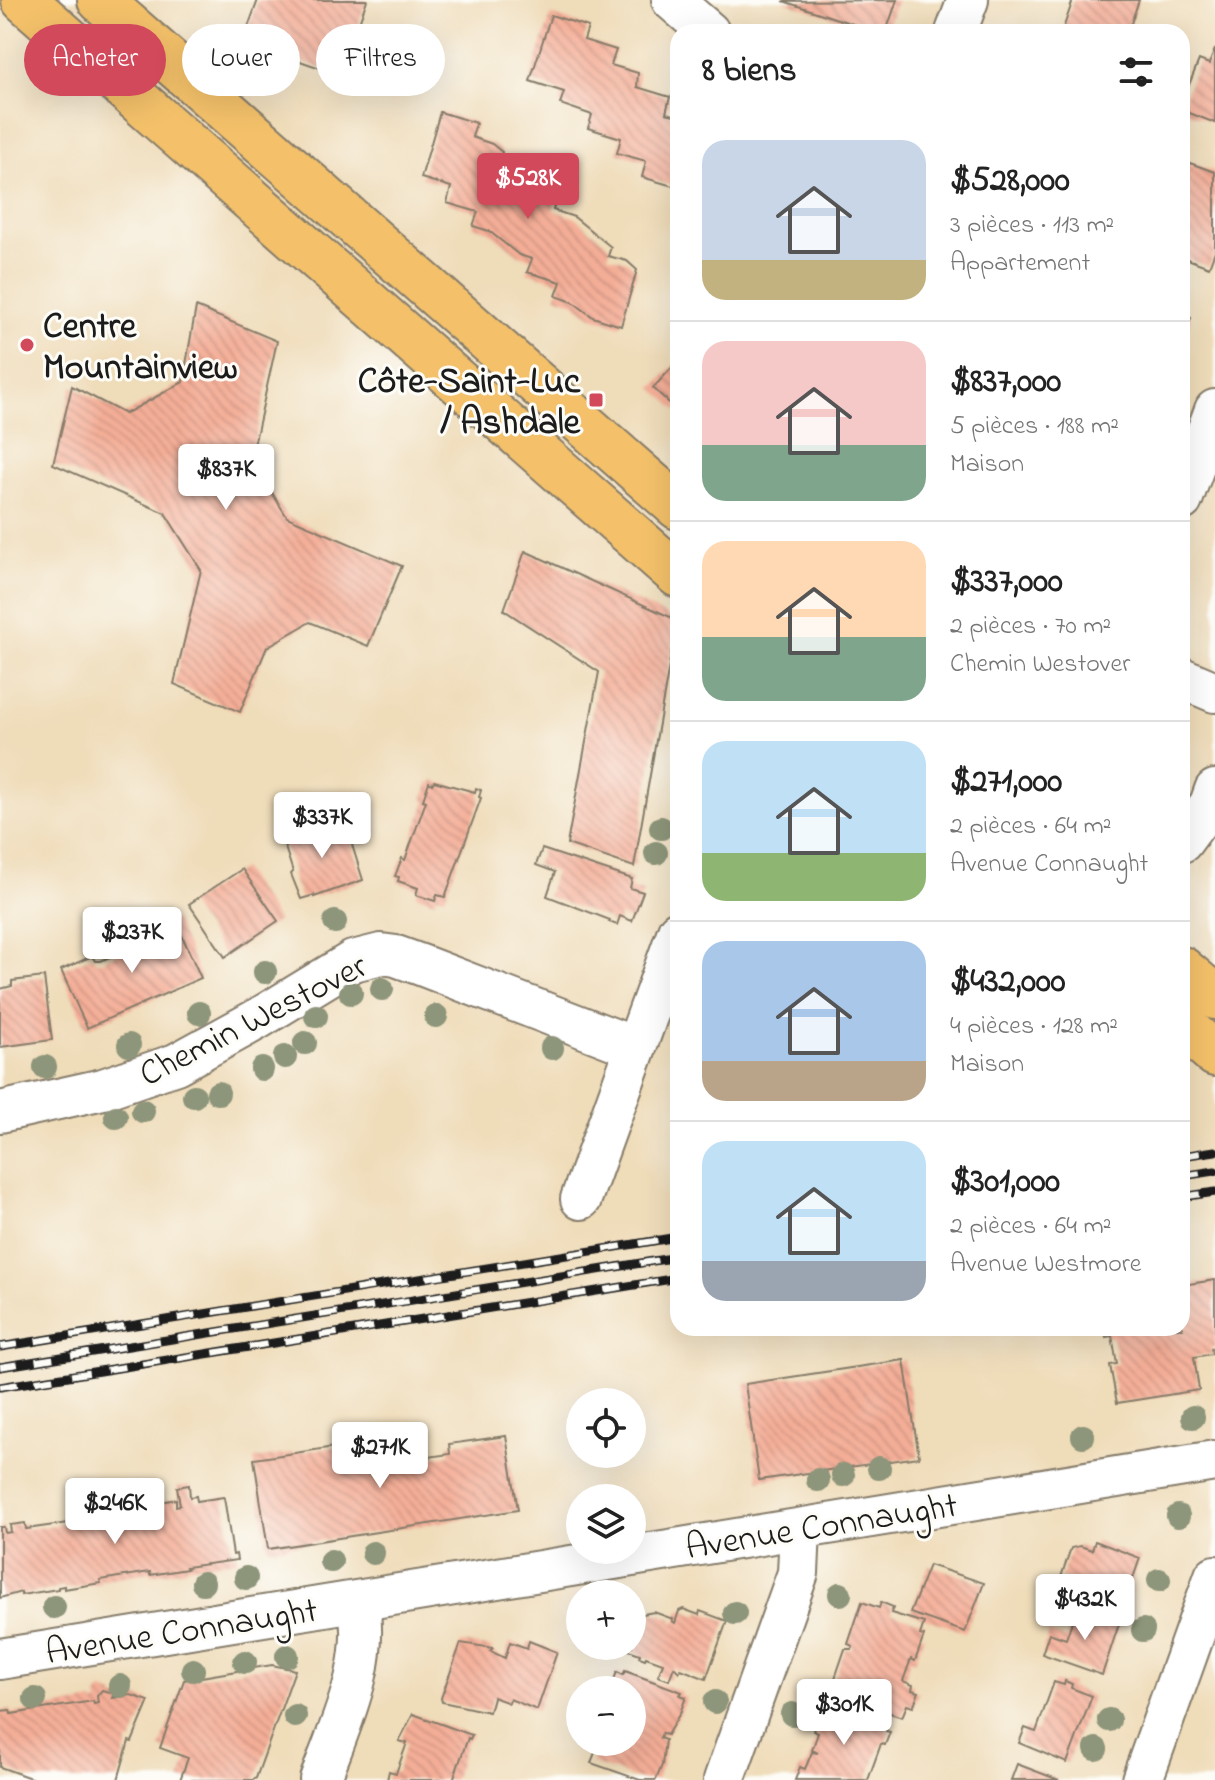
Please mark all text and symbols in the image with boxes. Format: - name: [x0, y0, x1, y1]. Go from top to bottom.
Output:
- chip: Acheter: [24, 24, 166, 96]
- chip: Louer: [182, 24, 300, 96]
- chip: Filtres: [316, 24, 445, 96]
- text: 8 biens: [702, 47, 797, 97]
- icon: filters: [1114, 50, 1158, 94]
- pin: $528K: [472, 153, 584, 221]
- text: $528,000: [950, 157, 1070, 207]
- text: $528K: [495, 160, 561, 198]
- icon: home: [766, 172, 862, 268]
- text: 3 pièces · 113 m²: [950, 207, 1114, 245]
- text: Appartement: [950, 245, 1090, 283]
- place label: Centre Mountainview: [43, 302, 238, 396]
- marker: Centre Mountainview: [18, 336, 36, 354]
- place label: Côte-Saint-Luc / Ashdale: [358, 357, 581, 451]
- text: $837,000: [950, 358, 1061, 408]
- icon: home: [766, 373, 862, 469]
- marker: Côte-Saint-Luc / Ashdale: [587, 391, 605, 409]
- text: 5 pièces · 188 m²: [950, 408, 1119, 446]
- pin: $837K: [170, 444, 282, 512]
- text: Maison: [950, 446, 1024, 484]
- text: $837K: [196, 451, 256, 489]
- text: $337,000: [950, 558, 1063, 608]
- icon: home: [766, 573, 862, 669]
- text: 2 pièces · 70 m²: [950, 608, 1111, 646]
- text: Chemin Westover: [950, 646, 1130, 684]
- text: $271,000: [950, 758, 1062, 808]
- icon: home: [766, 773, 862, 869]
- pin: $337K: [266, 792, 378, 860]
- text: $337K: [292, 799, 352, 837]
- text: 2 pièces · 64 m²: [950, 808, 1111, 846]
- text: Avenue Connaught: [950, 846, 1148, 884]
- pin: $237K: [76, 907, 188, 975]
- text: $237K: [101, 914, 163, 952]
- street label: Chemin Westover: [131, 941, 378, 1102]
- text: $432,000: [950, 958, 1065, 1008]
- icon: home: [766, 973, 862, 1069]
- text: 4 pièces · 128 m²: [950, 1008, 1118, 1046]
- text: Maison: [950, 1046, 1024, 1084]
- text: $301,000: [950, 1158, 1060, 1208]
- icon: home: [766, 1173, 862, 1269]
- text: 2 pièces · 64 m²: [950, 1208, 1111, 1246]
- text: Avenue Westmore: [950, 1246, 1141, 1284]
- map controls: [566, 1388, 646, 1756]
- button: locate: [566, 1388, 646, 1468]
- pin: $271K: [324, 1422, 436, 1490]
- text: $271K: [350, 1429, 410, 1467]
- pin: $246K: [59, 1478, 171, 1546]
- street label: Avenue Connaught: [682, 1481, 961, 1576]
- button: layers: [566, 1484, 646, 1564]
- text: $246K: [83, 1485, 147, 1523]
- pin: $432K: [1029, 1574, 1141, 1642]
- button: +: [566, 1580, 646, 1660]
- text: $432K: [1054, 1581, 1116, 1619]
- street label: Avenue Connaught: [42, 1586, 321, 1681]
- button: −: [566, 1676, 646, 1756]
- pin: $301K: [788, 1679, 900, 1747]
- text: $301K: [815, 1686, 873, 1724]

